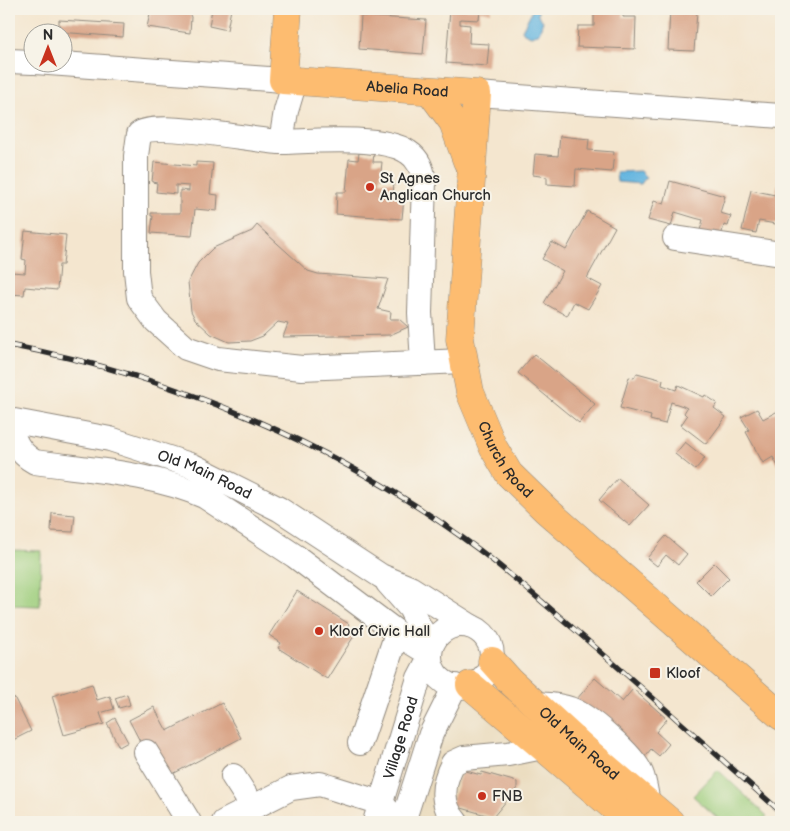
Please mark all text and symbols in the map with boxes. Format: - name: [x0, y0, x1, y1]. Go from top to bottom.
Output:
- north arrow: [22, 22, 72, 72]
- text: N: [43, 27, 53, 44]
- street label: Abelia Road: [366, 77, 449, 101]
- place label: St Agnes Anglican Church: [380, 169, 491, 205]
- marker: St Agnes Anglican Church: [364, 181, 376, 193]
- street label: Church Road: [474, 418, 537, 502]
- street label: Old Main Road: [155, 446, 255, 503]
- place label: Kloof Civic Hall: [329, 622, 430, 641]
- marker: Kloof Civic Hall: [313, 625, 325, 637]
- place label: Kloof: [666, 664, 701, 683]
- marker: Kloof: [648, 666, 662, 680]
- street label: Village Road: [379, 694, 422, 782]
- street label: Old Main Road: [535, 703, 623, 784]
- place label: FNB: [492, 787, 523, 806]
- marker: FNB: [476, 790, 488, 802]

